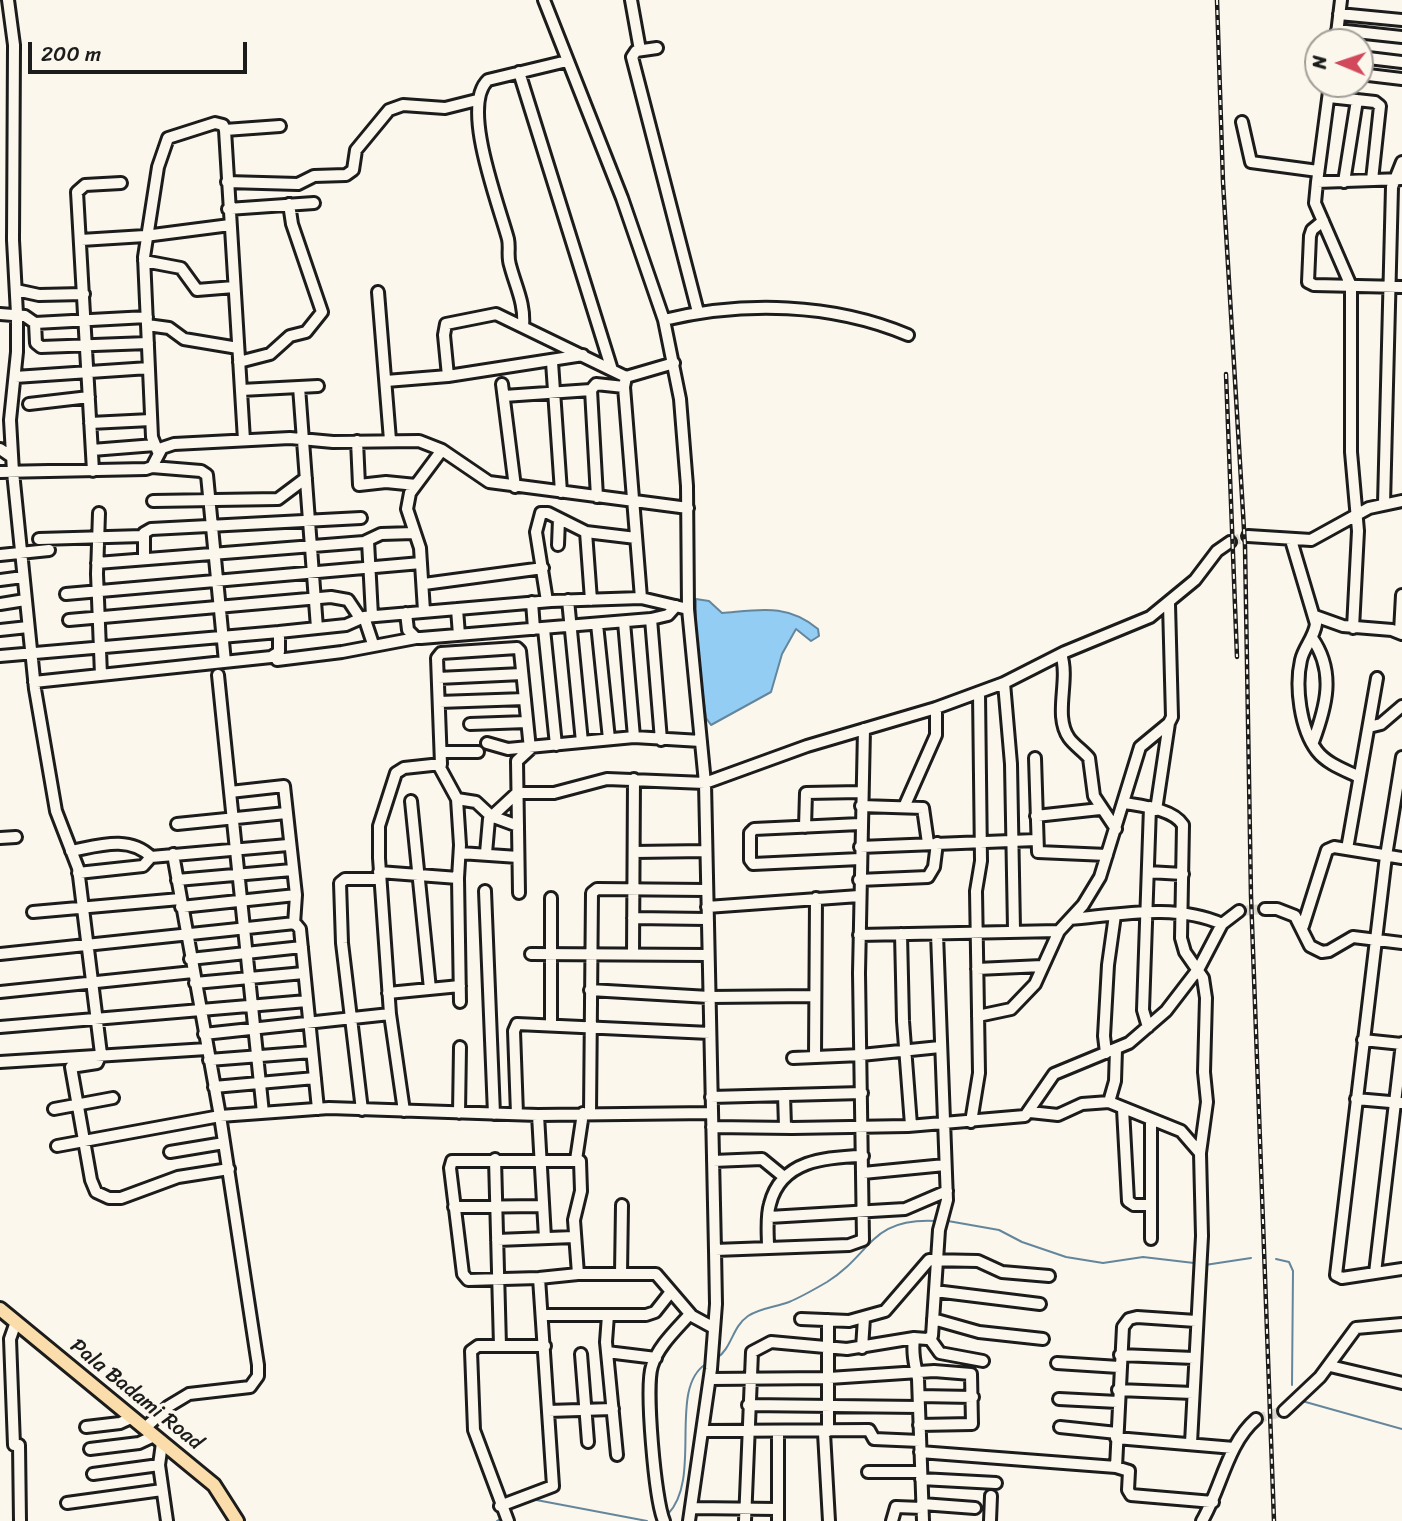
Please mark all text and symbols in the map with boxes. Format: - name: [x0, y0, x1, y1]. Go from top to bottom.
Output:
- scale bar: [32, 28, 250, 72]
- north arrow: [1304, 28, 1374, 98]
- text: 200 m: [41, 35, 101, 73]
- text: N: [1303, 55, 1336, 69]
- street label: Pala Badami Road: [65, 1334, 207, 1456]

